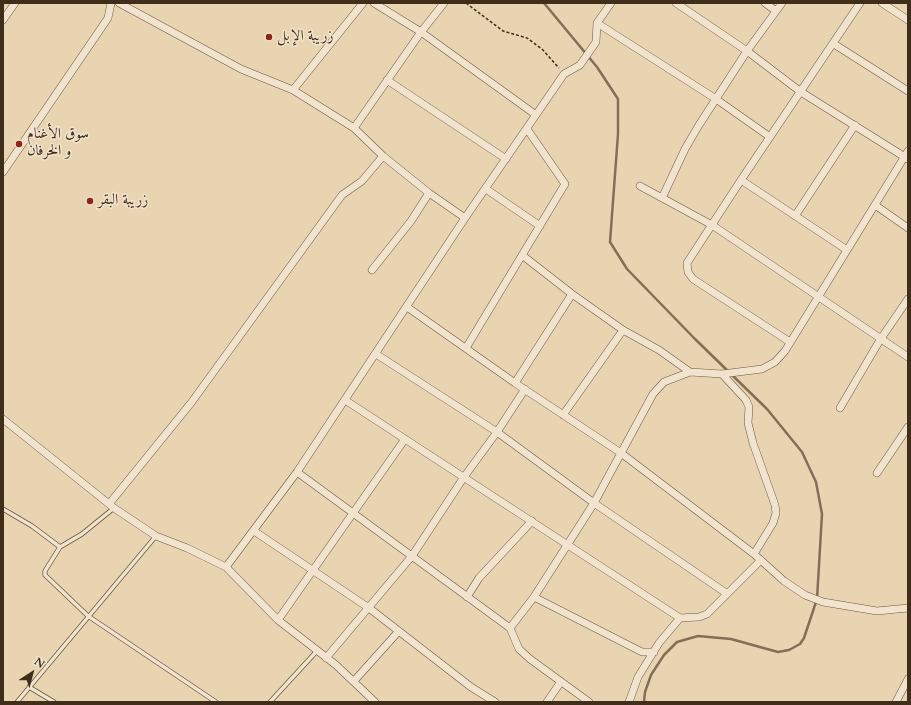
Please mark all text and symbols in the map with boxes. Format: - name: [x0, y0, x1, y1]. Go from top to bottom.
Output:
- place label: زريبة الإبل: [277, 28, 334, 46]
- marker: زريبة الإبل: [264, 32, 274, 42]
- place label: سوق الأغنام و الخرفان: [27, 126, 89, 161]
- marker: سوق الأغنام و الخرفان: [14, 139, 24, 149]
- place label: زريبة البقر: [98, 192, 148, 210]
- marker: زريبة البقر: [85, 196, 95, 206]
- north arrow: [12, 653, 52, 693]
- text: N: [31, 654, 48, 672]

